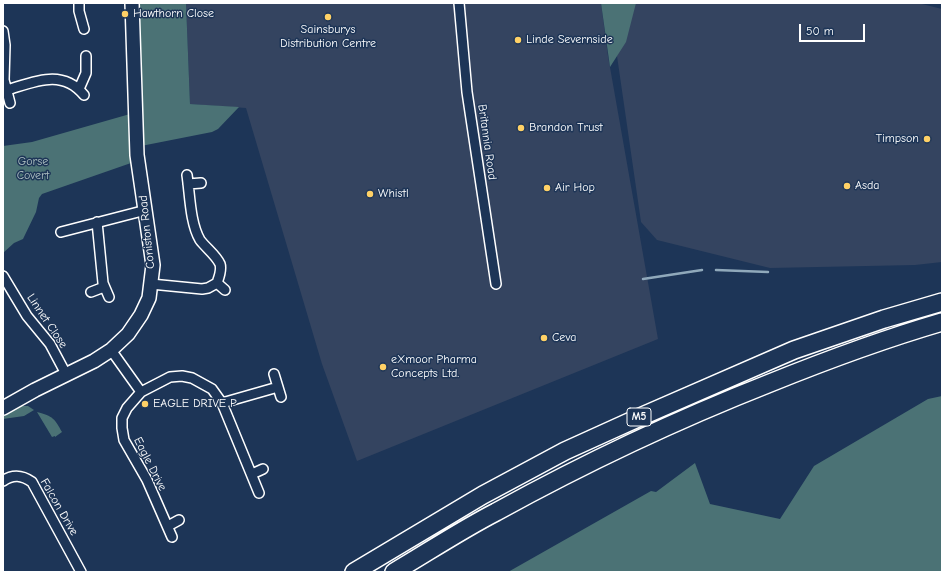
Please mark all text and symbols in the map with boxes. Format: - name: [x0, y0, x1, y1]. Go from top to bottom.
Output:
- place label: Hawthorn Close: [133, 7, 214, 21]
- marker: Hawthorn Close: [120, 9, 130, 19]
- marker: Sainsburys Distribution Centre: [323, 12, 333, 22]
- scale bar: [801, 16, 867, 42]
- place label: Sainsburys Distribution Centre: [280, 23, 376, 51]
- text: 50 m: [806, 24, 834, 38]
- place label: Linde Severnside: [526, 33, 613, 47]
- marker: Linde Severnside: [513, 35, 523, 45]
- street label: Britannia Road: [475, 103, 499, 181]
- place label: Brandon Trust: [529, 121, 603, 135]
- marker: Brandon Trust: [516, 123, 526, 133]
- place label: Timpson: [876, 132, 919, 146]
- marker: Timpson: [922, 134, 932, 144]
- park label: Gorse Covert: [17, 155, 49, 183]
- place label: Asda: [855, 179, 879, 193]
- place label: Air Hop: [555, 181, 595, 195]
- marker: Asda: [842, 181, 852, 191]
- marker: Air Hop: [542, 183, 552, 193]
- place label: Whistl: [378, 187, 409, 201]
- marker: Whistl: [365, 189, 375, 199]
- street label: Coniston Road: [136, 194, 158, 270]
- street label: Linnet Close: [24, 291, 70, 351]
- place label: Ceva: [552, 331, 576, 345]
- marker: Ceva: [539, 333, 549, 343]
- place label: eXmoor Pharma Concepts Ltd.: [391, 353, 477, 381]
- marker: eXmoor Pharma Concepts Ltd.: [378, 362, 388, 372]
- place label: EAGLE DRIVE P: [153, 397, 237, 411]
- marker: EAGLE DRIVE P: [140, 399, 150, 409]
- road number: M5: [627, 408, 651, 426]
- street label: Eagle Drive: [130, 435, 170, 493]
- street label: Falcon Drive: [37, 476, 81, 538]

